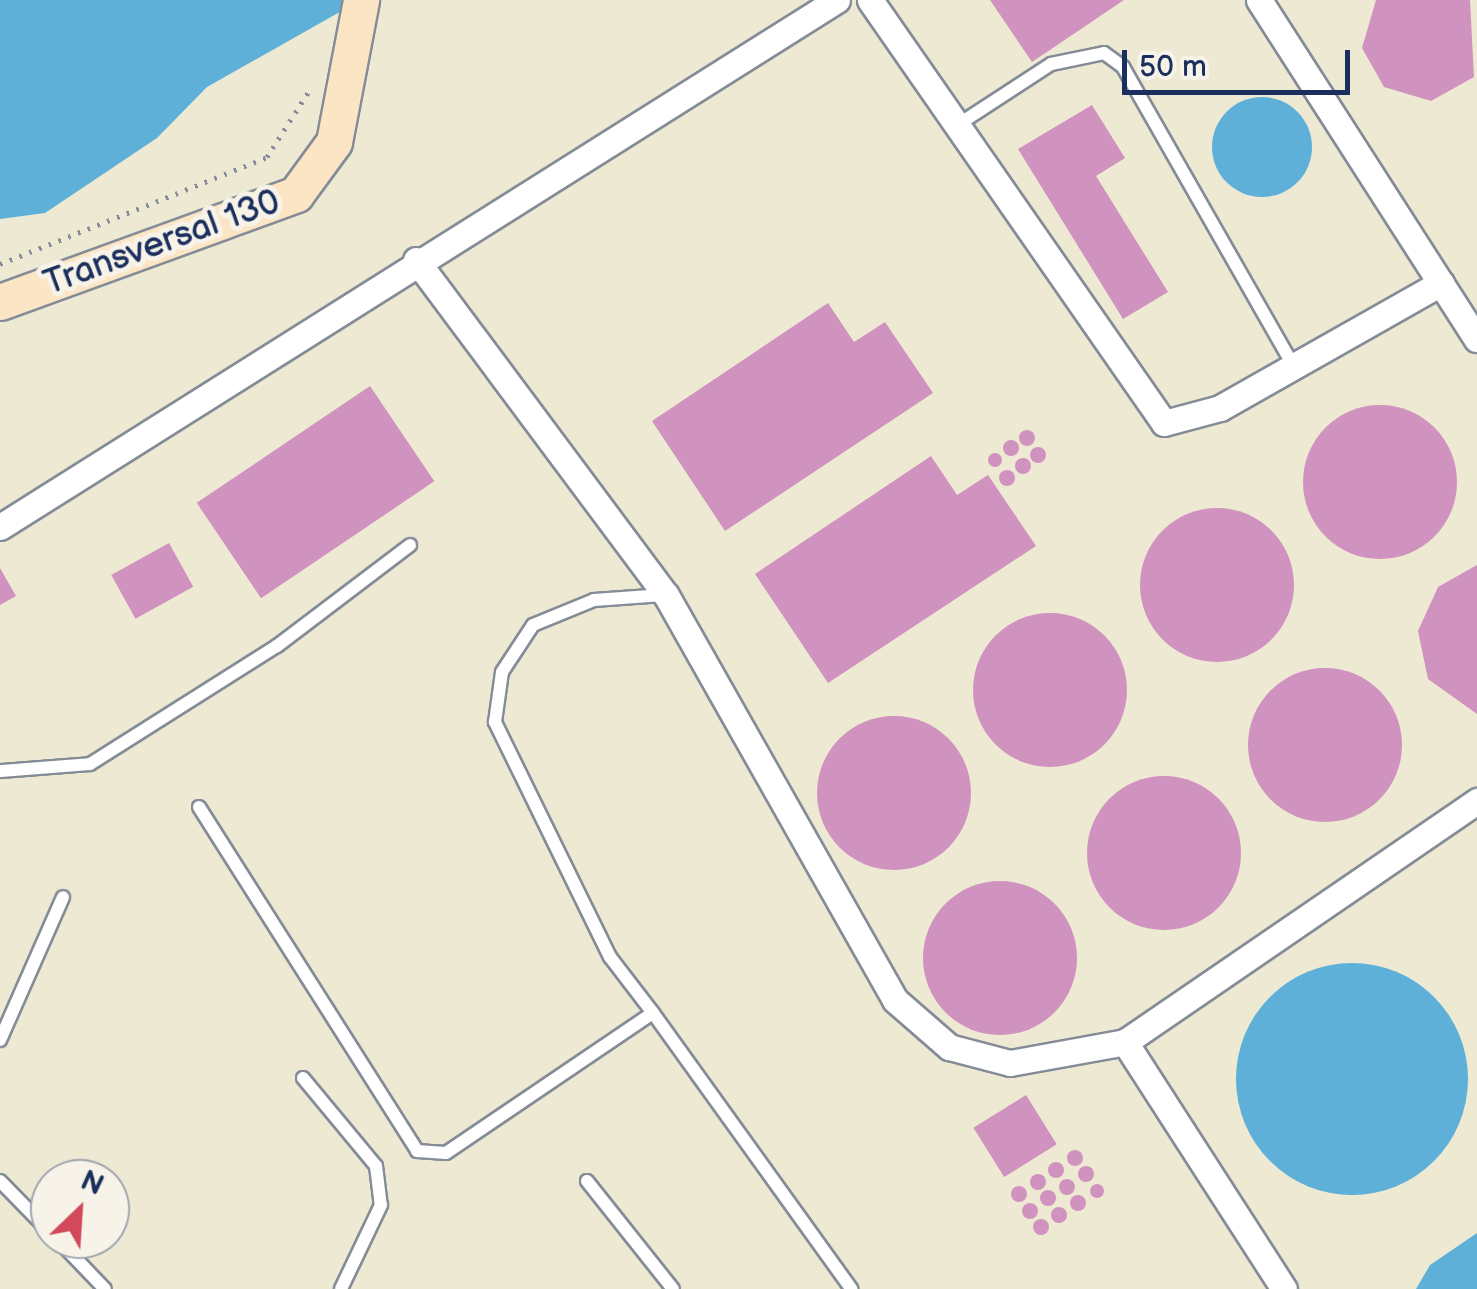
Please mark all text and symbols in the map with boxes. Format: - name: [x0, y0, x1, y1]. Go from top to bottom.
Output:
- scale bar: [1127, 30, 1354, 92]
- text: 50 m: [1139, 49, 1207, 85]
- street label: Transversal 130: [38, 181, 286, 305]
- north arrow: [30, 1159, 130, 1259]
- text: N: [76, 1164, 109, 1203]

